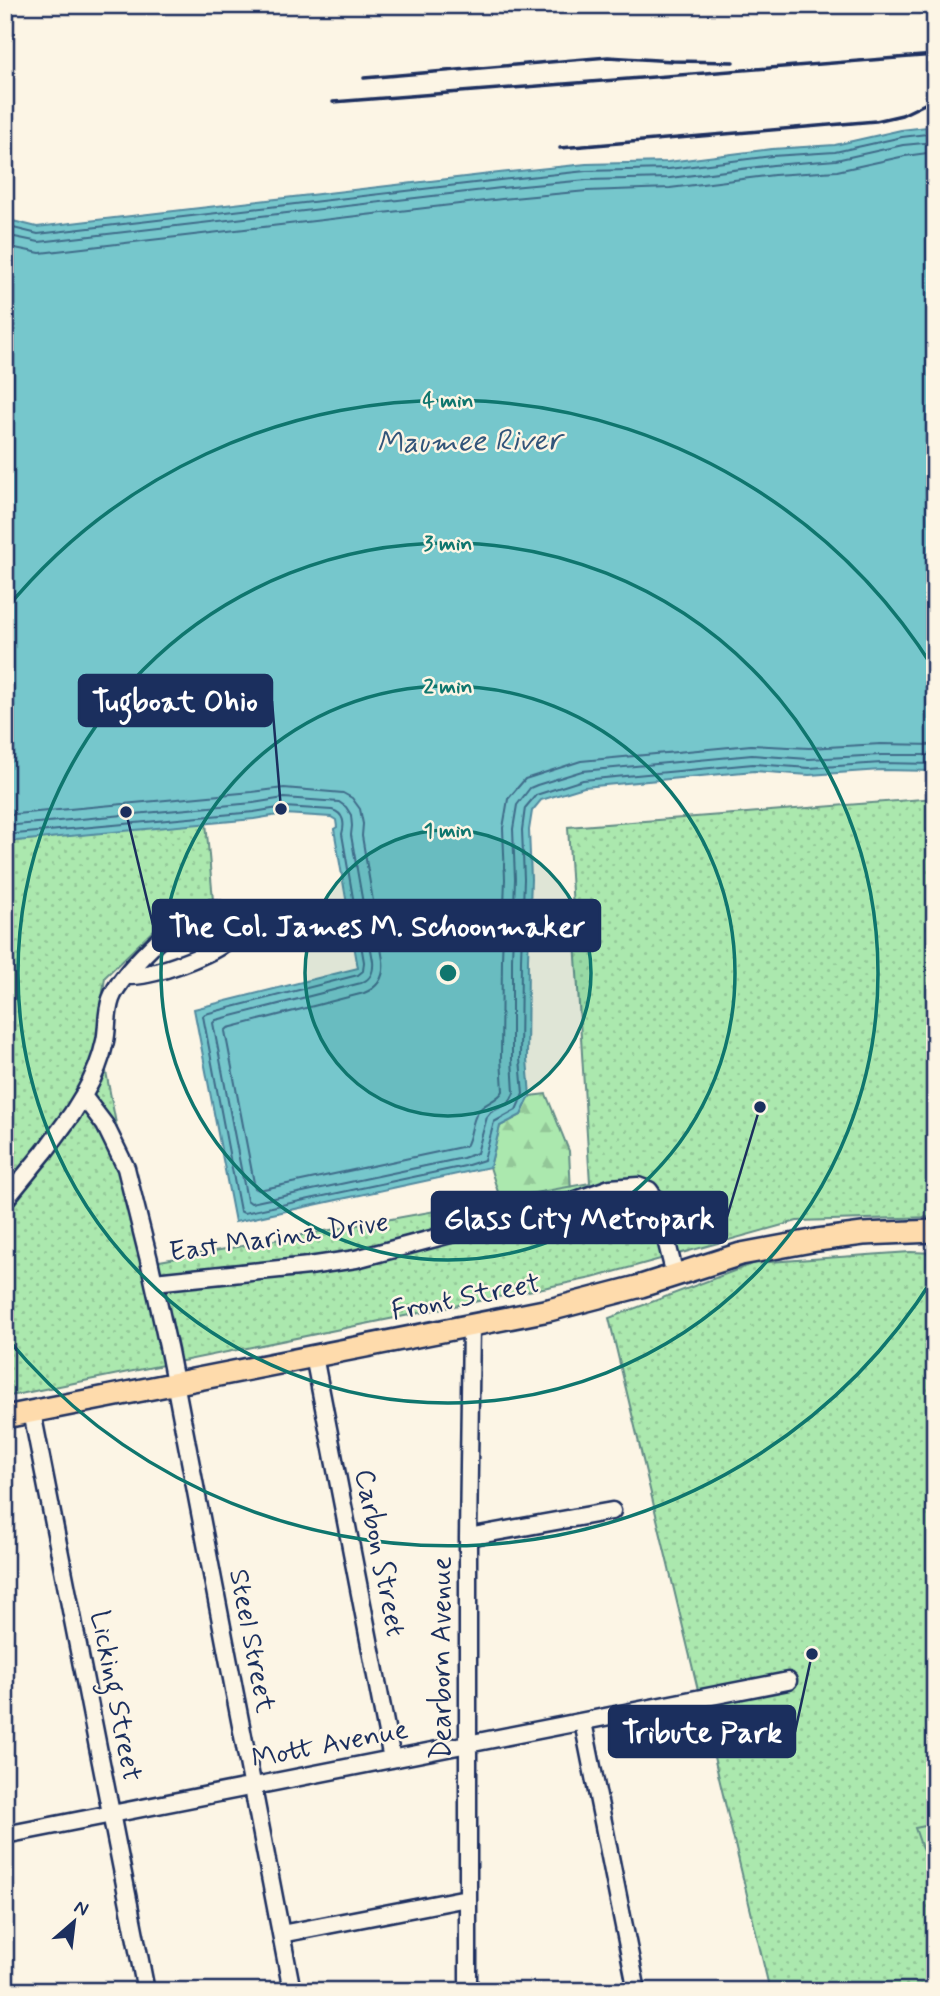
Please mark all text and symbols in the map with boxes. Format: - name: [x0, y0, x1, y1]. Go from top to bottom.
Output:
- text: 4 min: [422, 387, 474, 415]
- water label: Maumee River: [376, 421, 566, 463]
- text: 3 min: [424, 530, 472, 558]
- text: 2 min: [423, 673, 473, 701]
- callout: Tugboat Ohio: [79, 675, 272, 726]
- text: Tugboat Ohio: [92, 683, 258, 726]
- text: 1 min: [424, 817, 472, 845]
- callout: The Col. James M. Schoonmaker: [153, 900, 600, 951]
- text: The Col. James M. Schoonmaker: [169, 908, 586, 947]
- centre of rings: [436, 961, 460, 985]
- callout: Glass City Metropark: [432, 1192, 727, 1243]
- text: Glass City Metropark: [444, 1200, 714, 1239]
- street label: East Marina Drive: [167, 1204, 391, 1272]
- street label: Front Street: [388, 1265, 544, 1331]
- street label: Carbon Street: [345, 1466, 413, 1640]
- street label: Dearborn Avenue: [424, 1556, 461, 1760]
- street label: Steel Street: [219, 1566, 283, 1717]
- street label: Licking Street: [77, 1607, 150, 1785]
- callout: Tribute Park: [609, 1706, 795, 1757]
- street label: Mott Avenue: [249, 1712, 411, 1778]
- text: Tribute Park: [622, 1714, 782, 1753]
- north arrow: [38, 1888, 108, 1958]
- text: N: [70, 1894, 93, 1922]

